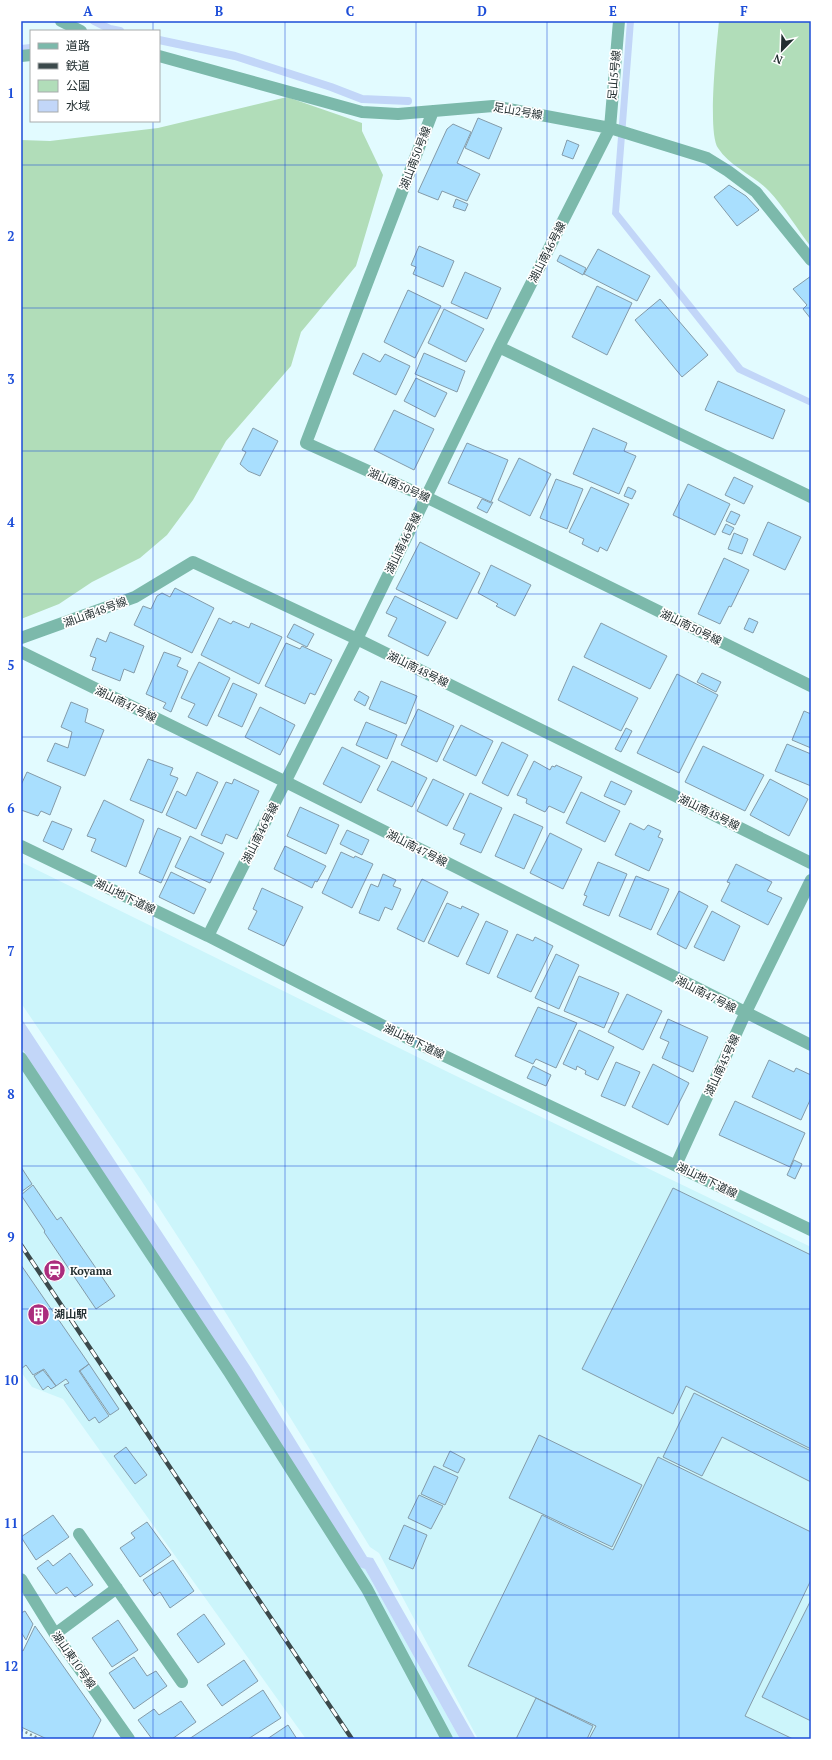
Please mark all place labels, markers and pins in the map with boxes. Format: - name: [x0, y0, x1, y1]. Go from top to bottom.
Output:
- station icon: Koyama: [41, 1258, 67, 1284]
- place label: Koyama: [70, 1264, 112, 1278]
- building icon: 湖山駅: [25, 1301, 51, 1327]
- place label: 湖山駅: [54, 1307, 87, 1321]

